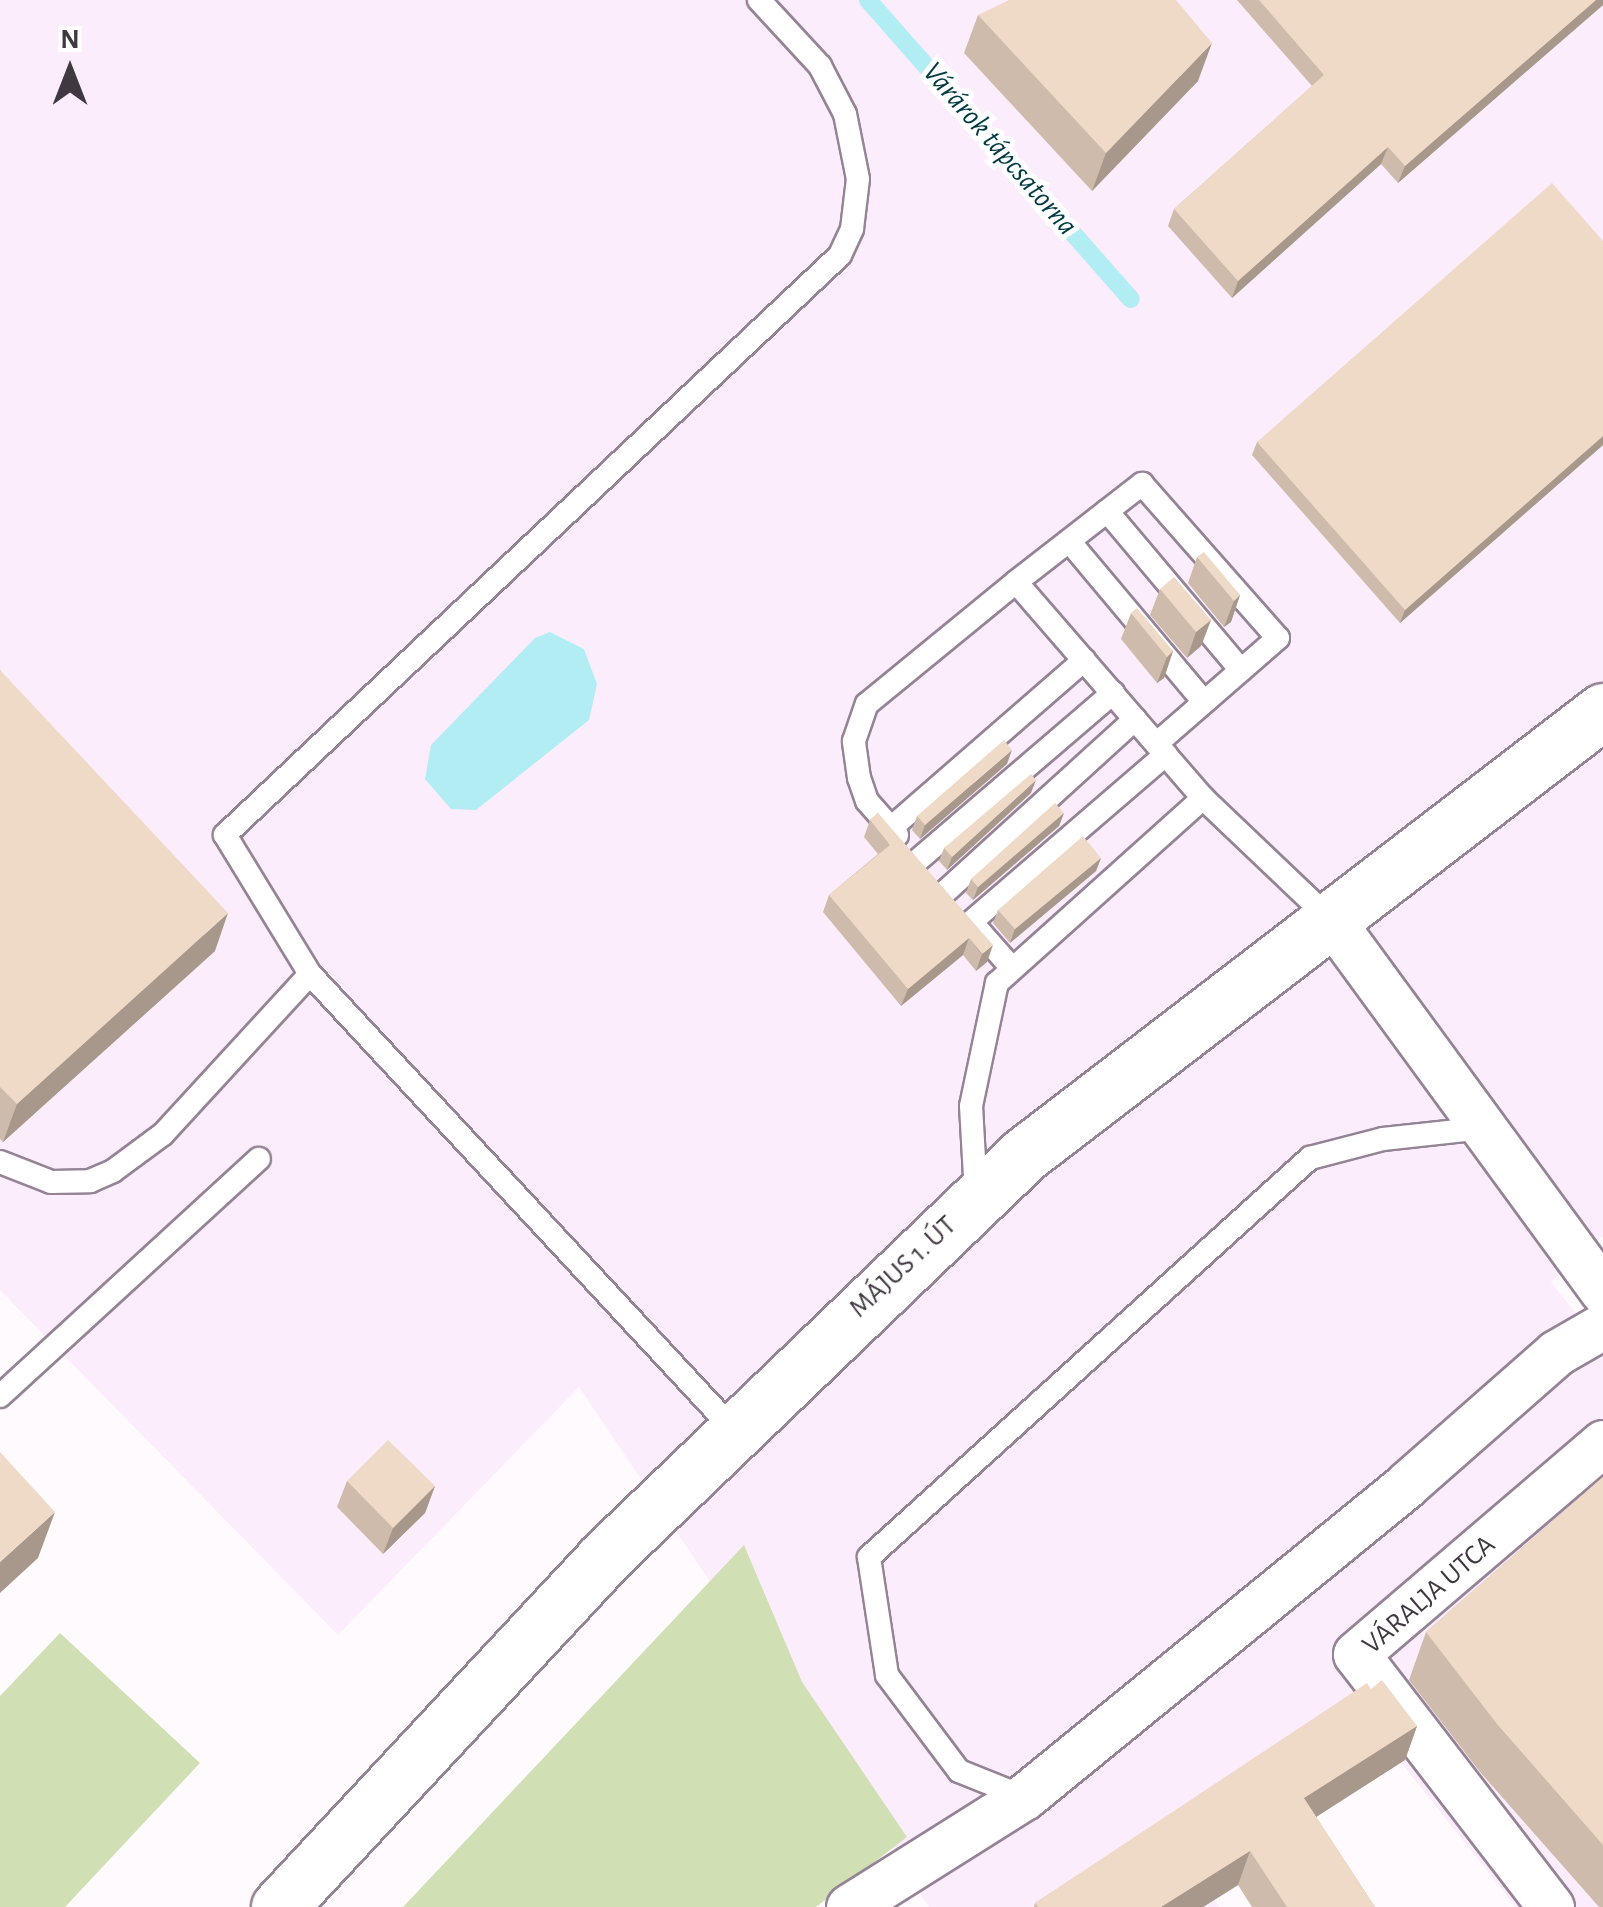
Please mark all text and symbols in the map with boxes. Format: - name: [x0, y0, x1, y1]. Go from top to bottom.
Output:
- north arrow: [20, 20, 120, 120]
- text: N: [60, 26, 80, 54]
- water label: Várárok tápcsatorna: [915, 55, 1085, 243]
- street label: MÁJUS 1. ÚT: [842, 1209, 964, 1325]
- street label: VÁRALJA UTCA: [1356, 1528, 1502, 1662]

